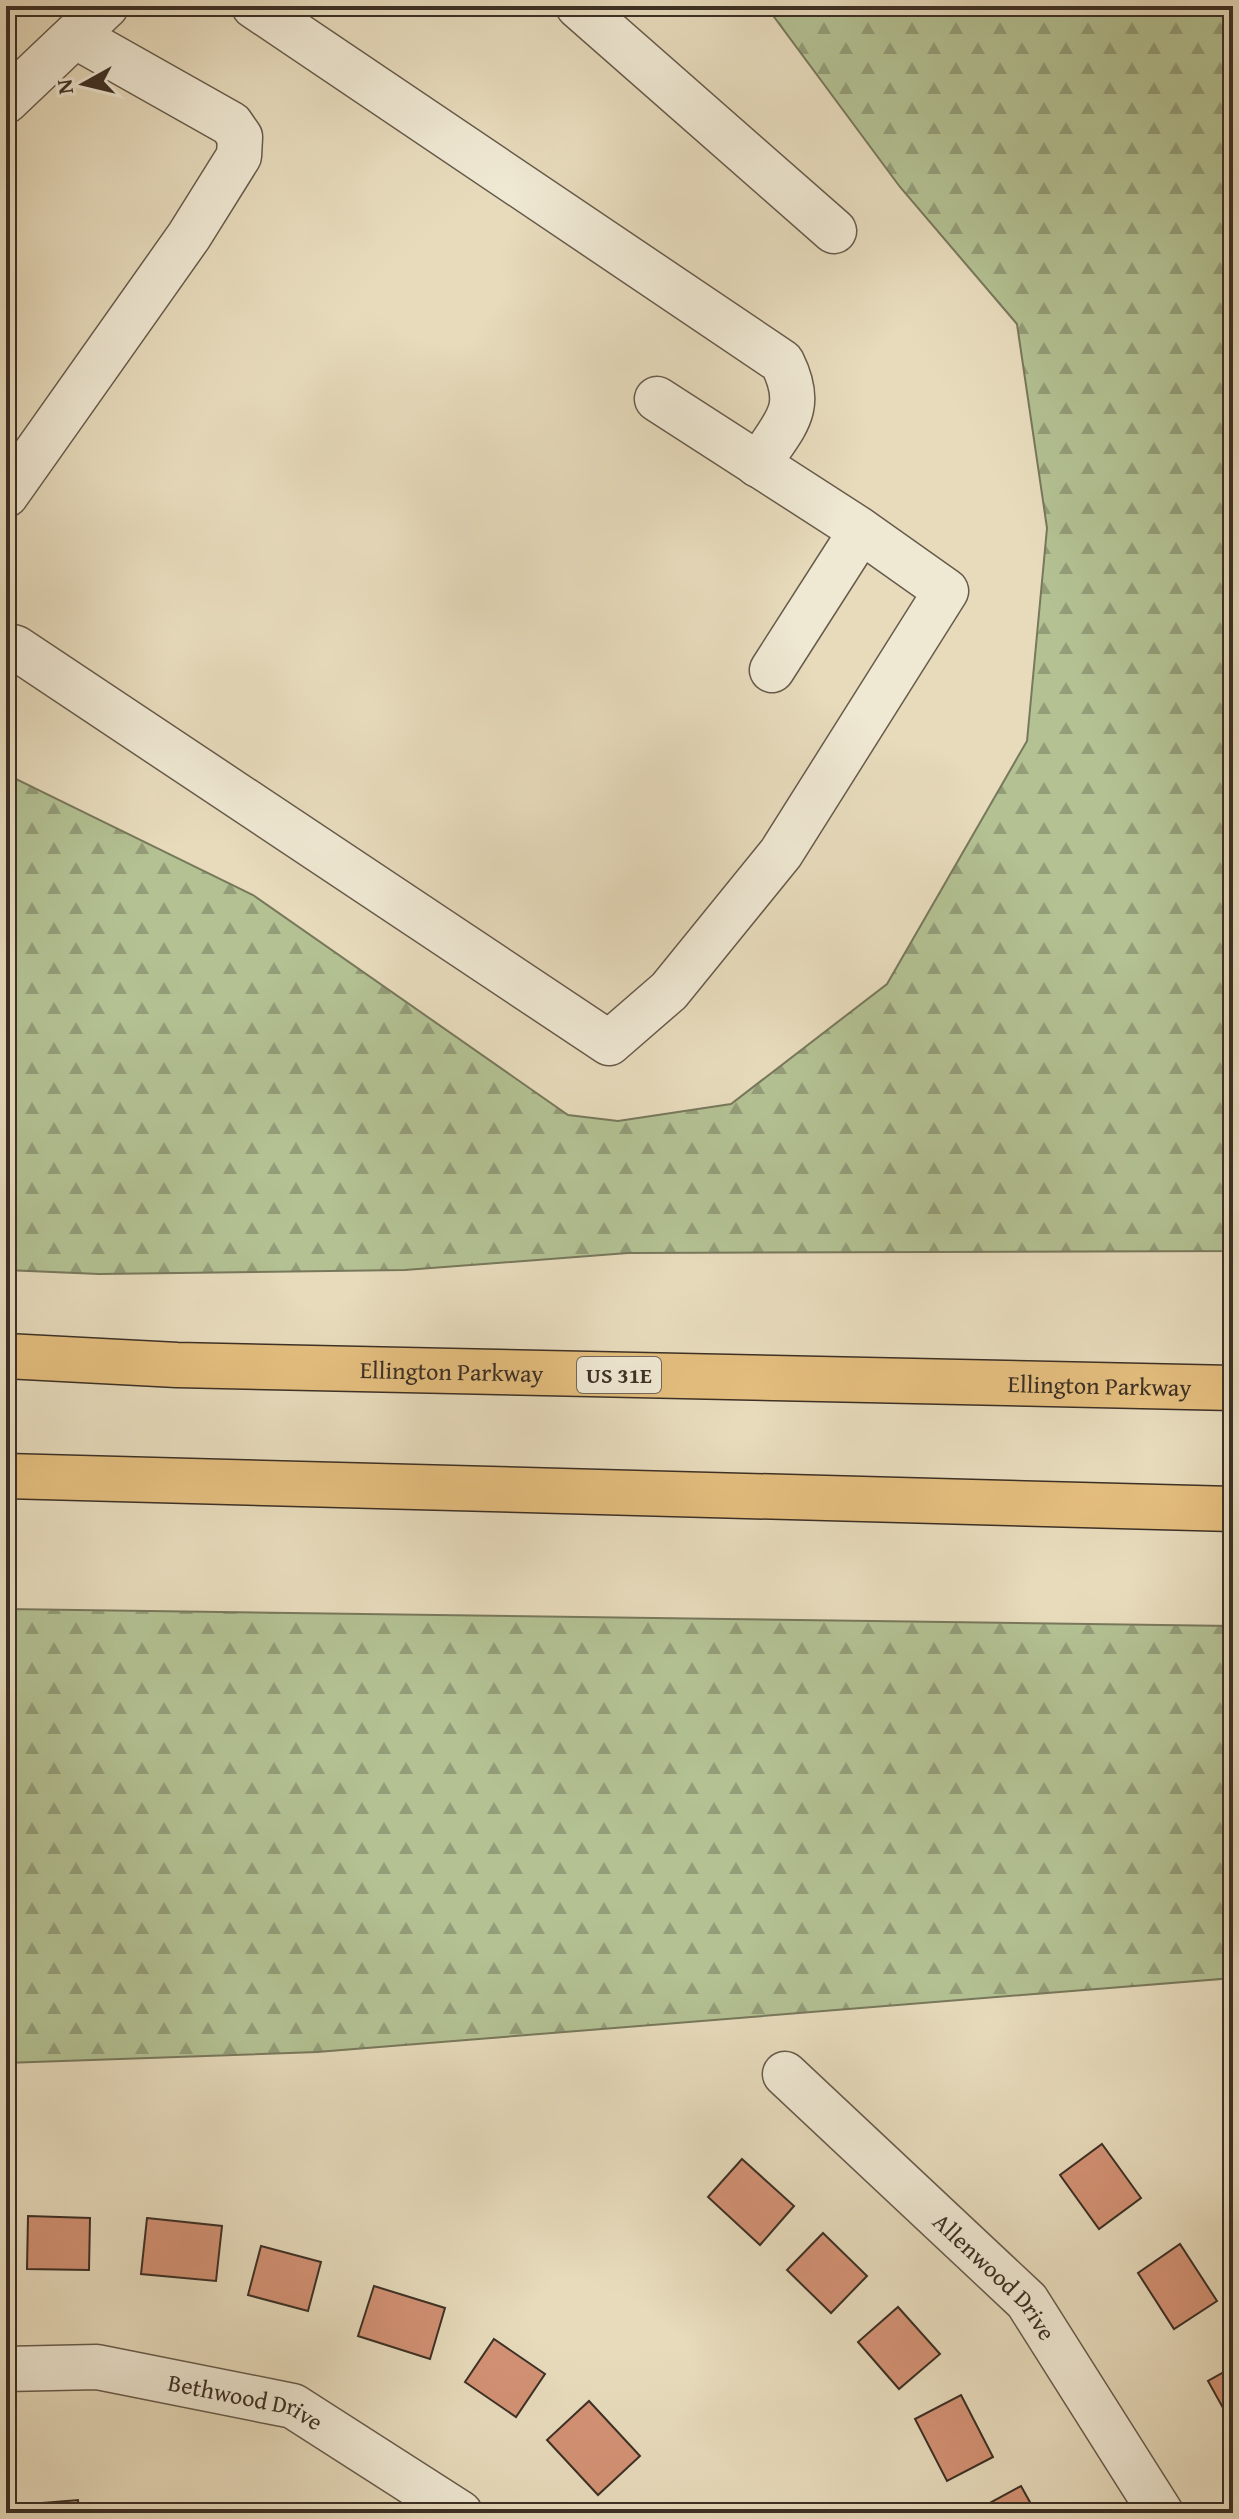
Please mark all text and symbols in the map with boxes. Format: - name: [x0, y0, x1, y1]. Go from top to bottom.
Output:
- north arrow: [44, 44, 124, 124]
- text: N: [47, 77, 81, 96]
- street label: Ellington Parkway: [360, 1351, 544, 1390]
- road number: US 31E: [577, 1357, 661, 1393]
- street label: Ellington Parkway: [1007, 1366, 1192, 1405]
- street label: Allenwood Drive: [925, 2204, 1065, 2347]
- street label: Bethwood Drive: [165, 2364, 330, 2439]

